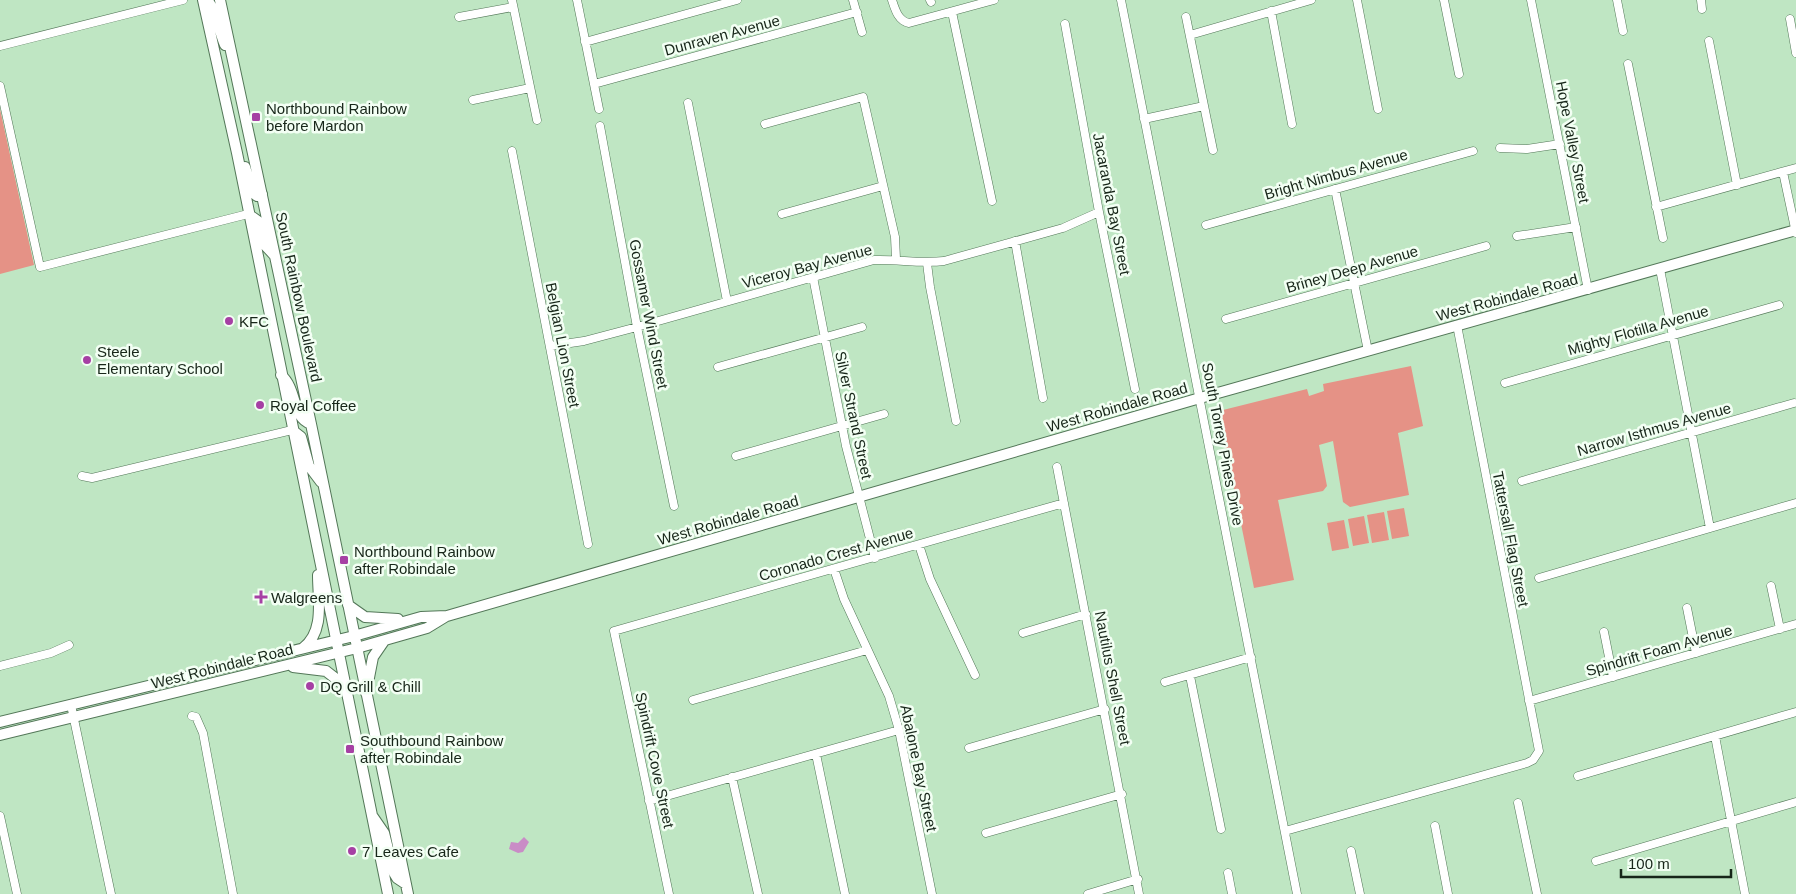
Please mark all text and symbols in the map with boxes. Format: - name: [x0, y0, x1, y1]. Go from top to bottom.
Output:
- street label: Dunraven Avenue: [662, 11, 782, 59]
- street label: Hope Valley Street: [1553, 80, 1593, 205]
- place label: Northbound Rainbow before Mardon: [266, 100, 407, 134]
- marker: Northbound Rainbow before Mardon: [250, 111, 262, 123]
- street label: Jacaranda Bay Street: [1090, 132, 1134, 277]
- street label: Bright Nimbus Avenue: [1262, 145, 1410, 203]
- street label: South Rainbow Boulevard: [273, 210, 325, 384]
- street label: Gossamer Wind Street: [626, 238, 672, 391]
- street label: Viceroy Bay Avenue: [740, 240, 874, 292]
- street label: Briney Deep Avenue: [1284, 242, 1420, 296]
- street label: West Robindale Road: [1434, 270, 1580, 324]
- street label: Belgian Lion Street: [543, 281, 584, 410]
- street label: Mighty Flotilla Avenue: [1566, 302, 1710, 358]
- place label: KFC: [239, 313, 269, 330]
- marker: KFC: [223, 315, 235, 327]
- place label: Steele Elementary School: [97, 343, 223, 377]
- street label: Silver Strand Street: [832, 350, 876, 481]
- marker: Steele Elementary School: [81, 354, 93, 366]
- street label: South Torrey Pines Drive: [1199, 361, 1247, 527]
- street label: West Robindale Road: [1045, 379, 1189, 435]
- place label: Royal Coffee: [270, 397, 356, 414]
- marker: Royal Coffee: [254, 399, 266, 411]
- street label: Narrow Isthmus Avenue: [1575, 399, 1733, 459]
- street label: Tattersall Flag Street: [1490, 470, 1533, 609]
- street label: West Robindale Road: [656, 492, 800, 548]
- street label: Coronado Crest Avenue: [757, 524, 915, 584]
- place label: Northbound Rainbow after Robindale: [354, 543, 495, 577]
- marker: Northbound Rainbow after Robindale: [338, 554, 350, 566]
- place label: Walgreens: [271, 589, 342, 606]
- marker: Walgreens: [255, 591, 267, 603]
- street label: Nautilus Shell Street: [1092, 610, 1134, 747]
- street label: Spindrift Foam Avenue: [1584, 621, 1734, 679]
- street label: West Robindale Road: [149, 640, 295, 692]
- place label: DQ Grill & Chill: [320, 678, 421, 695]
- marker: DQ Grill & Chill: [304, 680, 316, 692]
- street label: Spindrift Cove Street: [632, 691, 678, 830]
- street label: Abalone Bay Street: [897, 703, 941, 834]
- place label: Southbound Rainbow after Robindale: [360, 732, 504, 766]
- marker: Southbound Rainbow after Robindale: [344, 743, 356, 755]
- place label: 7 Leaves Cafe: [362, 843, 459, 860]
- marker: 7 Leaves Cafe: [346, 845, 358, 857]
- scale bar: [1621, 846, 1731, 878]
- text: 100 m: [1628, 855, 1670, 872]

